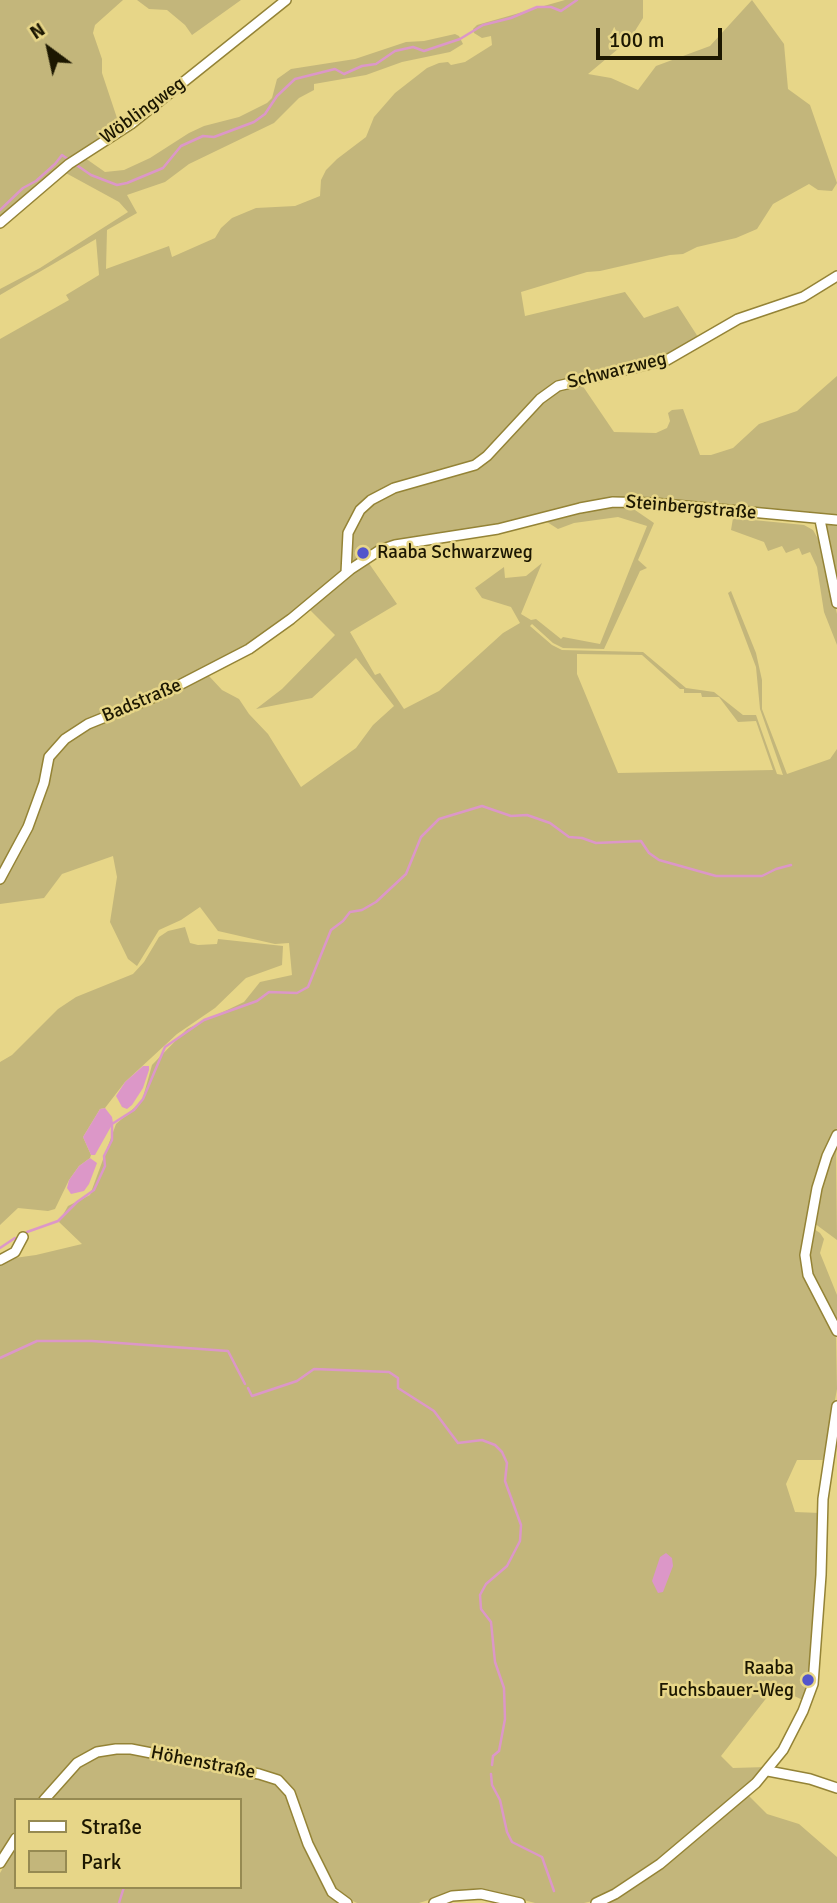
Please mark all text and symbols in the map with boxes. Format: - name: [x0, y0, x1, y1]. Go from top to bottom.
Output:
- north arrow: [14, 14, 84, 84]
- scale bar: [599, 14, 725, 58]
- text: N: [25, 18, 50, 45]
- text: 100 m: [609, 27, 664, 53]
- street label: Wöblingweg: [96, 73, 190, 149]
- street label: Schwarzweg: [565, 348, 669, 394]
- street label: Steinbergstraße: [625, 491, 757, 525]
- place label: Raaba Schwarzweg: [377, 542, 533, 564]
- marker: Raaba Schwarzweg: [355, 545, 371, 561]
- street label: Badstraße: [99, 674, 185, 728]
- place label: Raaba Fuchsbauer-Weg: [659, 1658, 794, 1702]
- marker: Raaba Fuchsbauer-Weg: [800, 1672, 816, 1688]
- street label: Höhenstraße: [149, 1742, 257, 1784]
- legend: [14, 1798, 242, 1889]
- text: Straße: [81, 1814, 142, 1840]
- text: Park: [81, 1849, 121, 1875]

